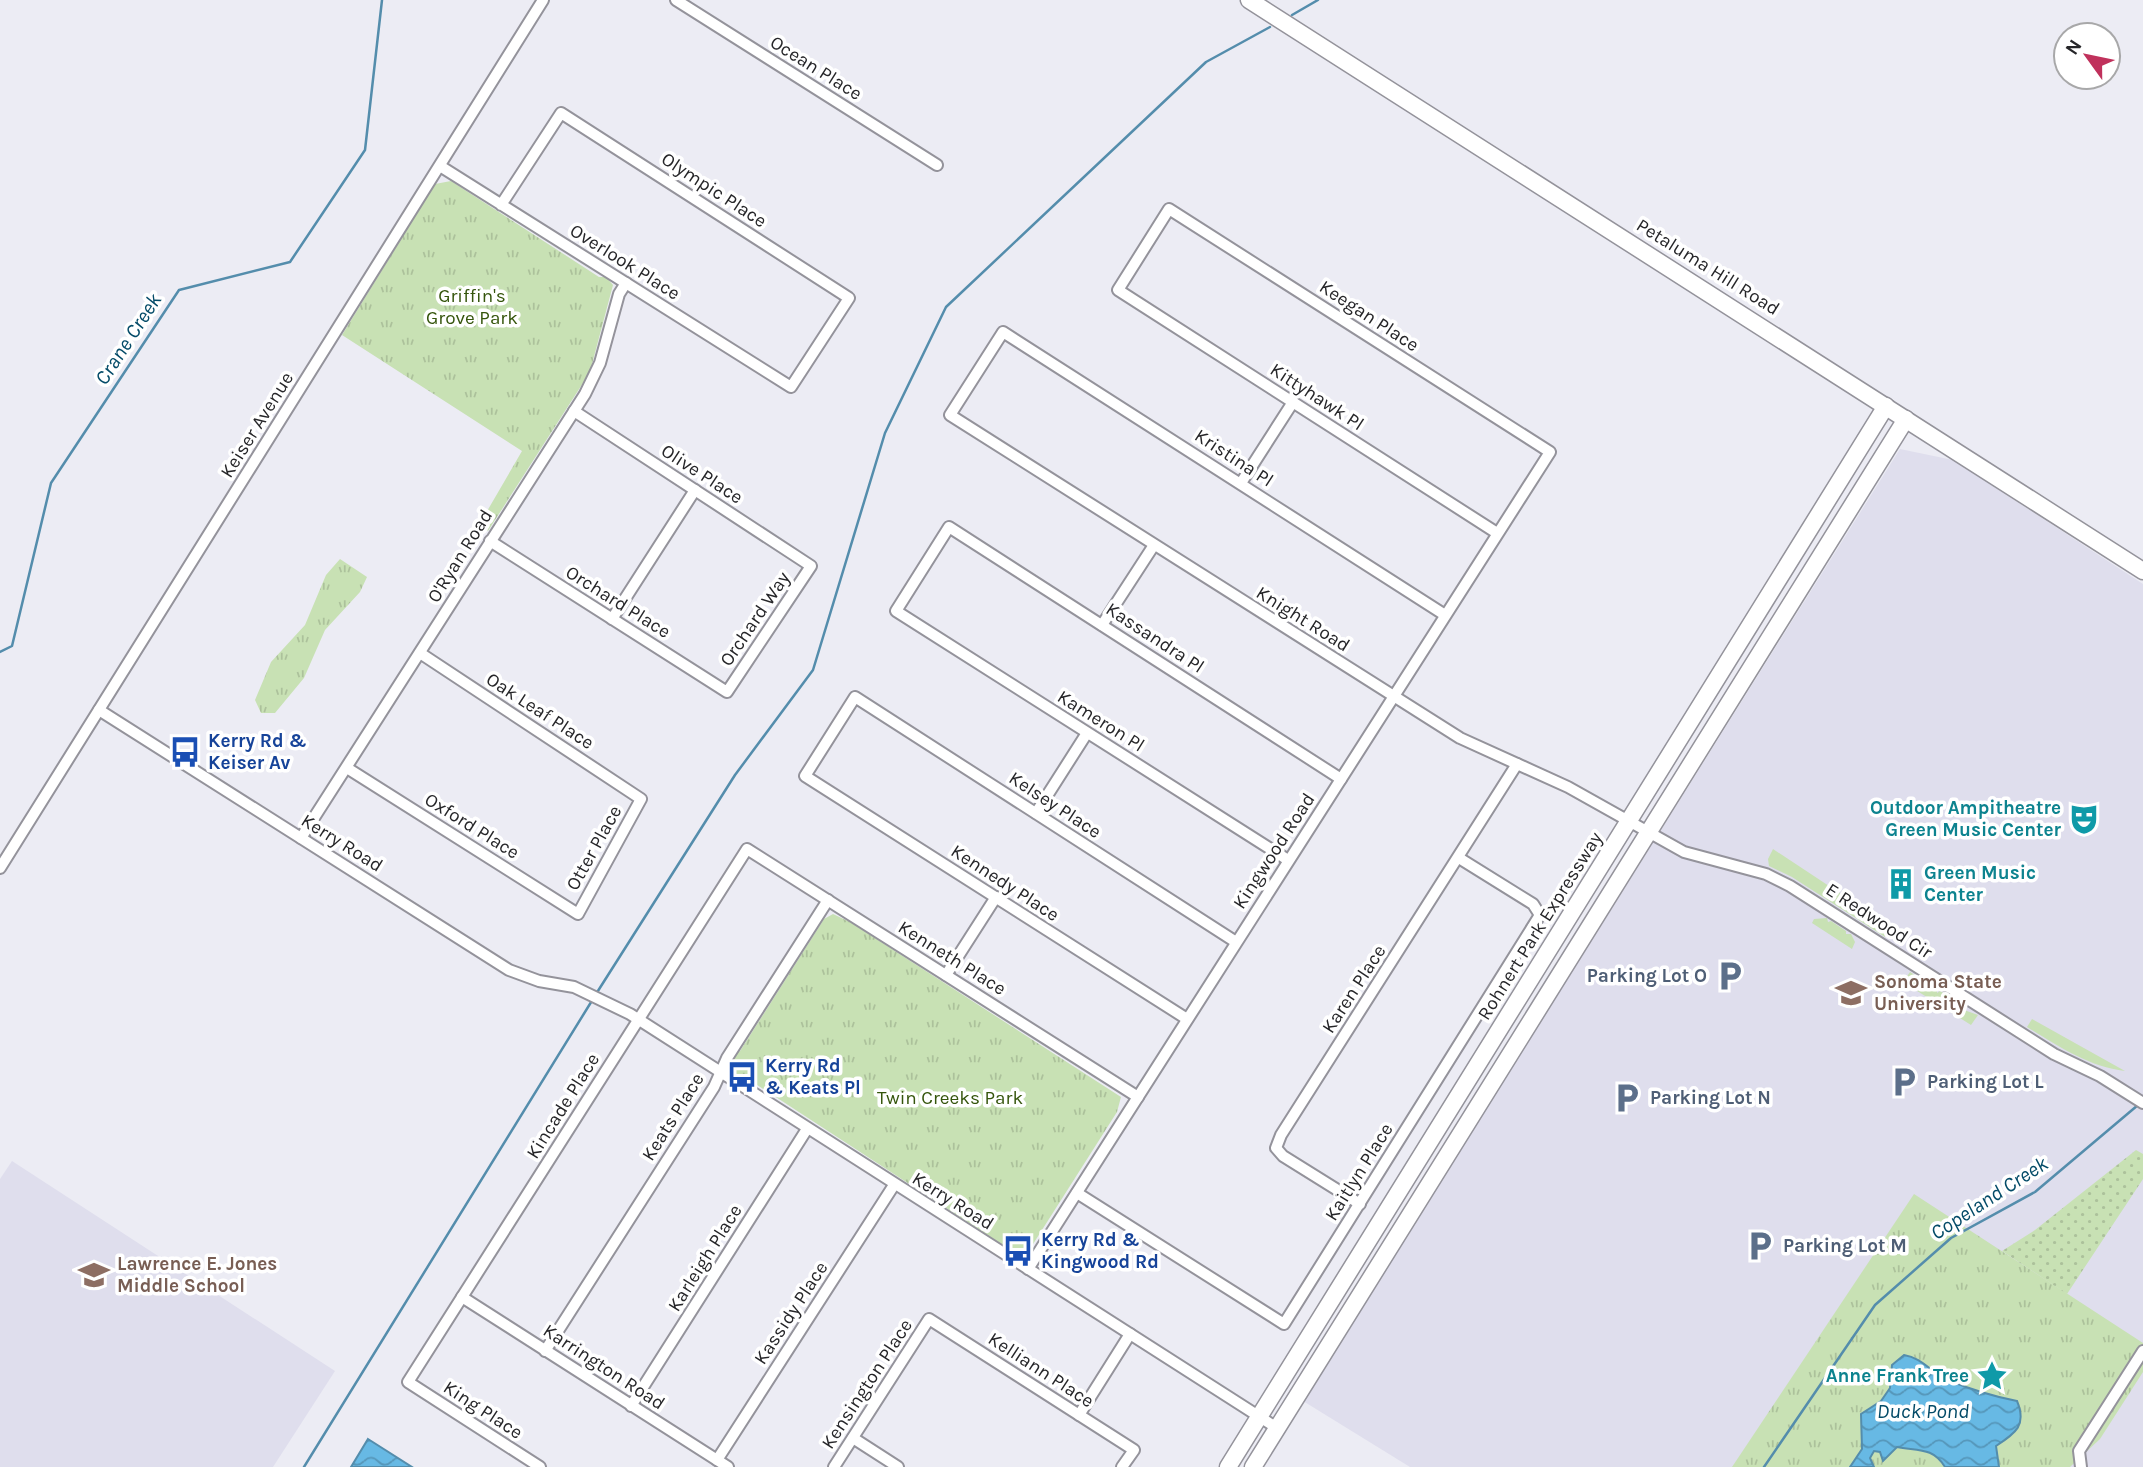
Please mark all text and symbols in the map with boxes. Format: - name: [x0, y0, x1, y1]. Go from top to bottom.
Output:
- north arrow: [2052, 21, 2122, 91]
- street label: Ocean Place: [766, 31, 866, 105]
- text: N: [2061, 36, 2087, 59]
- street label: Olympic Place: [657, 148, 771, 232]
- street label: Petaluma Hill Road: [1632, 214, 1784, 320]
- street label: Overlook Place: [566, 219, 684, 305]
- street label: Keegan Place: [1315, 276, 1423, 356]
- park label: Griffin's Grove Park: [426, 285, 518, 329]
- water label: Crane Creek: [90, 289, 167, 389]
- street label: Kittyhawk Pl: [1266, 359, 1368, 435]
- street label: Keiser Avenue: [216, 368, 298, 482]
- street label: Kristina Pl: [1191, 424, 1277, 492]
- street label: Olive Place: [657, 439, 747, 509]
- street label: O'Ryan Road: [423, 505, 497, 607]
- street label: Orchard Place: [562, 561, 674, 643]
- street label: Orchard Way: [715, 567, 795, 670]
- street label: Knight Road: [1252, 582, 1354, 656]
- street label: Kassandra Pl: [1102, 598, 1208, 678]
- street label: Oak Leaf Place: [482, 668, 598, 754]
- street label: Kameron Pl: [1053, 686, 1149, 756]
- place label: Kerry Rd & Keiser Av: [208, 730, 307, 774]
- bus stop icon: Kerry Rd & Keiser Av: [168, 735, 202, 769]
- street label: Kelsey Place: [1005, 767, 1105, 843]
- street label: Oxford Place: [421, 788, 523, 864]
- street label: Kingwood Road: [1228, 789, 1320, 913]
- place label: Outdoor Ampitheatre Green Music Center: [1870, 797, 2062, 841]
- street label: Otter Place: [562, 802, 626, 894]
- theatre icon: Outdoor Ampitheatre Green Music Center: [2067, 802, 2101, 836]
- street label: Kerry Road: [297, 809, 387, 877]
- street label: Rohnert Park Expressway: [1473, 828, 1607, 1024]
- street label: Kennedy Place: [947, 840, 1063, 926]
- place label: Green Music Center: [1924, 862, 2036, 906]
- building icon: Green Music Center: [1884, 867, 1918, 901]
- street label: E Redwood Cir: [1822, 878, 1936, 964]
- street label: Kenneth Place: [894, 916, 1010, 1000]
- street label: Karen Place: [1317, 941, 1391, 1037]
- parking icon: Parking Lot O: [1713, 959, 1747, 993]
- place label: Parking Lot O: [1587, 965, 1707, 987]
- place label: Sonoma State University: [1874, 971, 2002, 1015]
- school or university icon: Sonoma State University: [1834, 976, 1868, 1010]
- street label: Kincade Place: [522, 1049, 604, 1163]
- place label: Kerry Rd & Keats Pl: [765, 1055, 861, 1099]
- bus stop icon: Kerry Rd & Keats Pl: [725, 1060, 759, 1094]
- parking icon: Parking Lot L: [1887, 1065, 1921, 1099]
- street label: Keats Place: [637, 1069, 709, 1165]
- place label: Parking Lot L: [1927, 1071, 2044, 1093]
- parking icon: Parking Lot N: [1610, 1081, 1644, 1115]
- park label: Twin Creeks Park: [877, 1087, 1023, 1109]
- place label: Parking Lot N: [1650, 1087, 1771, 1109]
- street label: Kaitlyn Place: [1320, 1119, 1398, 1225]
- water label: Copeland Creek: [1926, 1151, 2052, 1245]
- street label: Kerry Road: [908, 1167, 998, 1235]
- street label: Karleigh Place: [663, 1200, 747, 1316]
- place label: Kerry Rd & Kingwood Rd: [1041, 1229, 1159, 1273]
- parking icon: Parking Lot M: [1743, 1229, 1777, 1263]
- bus stop icon: Kerry Rd & Kingwood Rd: [1001, 1234, 1035, 1268]
- place label: Parking Lot M: [1783, 1235, 1907, 1257]
- place label: Lawrence E. Jones Middle School: [117, 1253, 277, 1297]
- street label: Kassidy Place: [750, 1257, 832, 1369]
- school or university icon: Lawrence E. Jones Middle School: [77, 1258, 111, 1292]
- street label: Kensington Place: [817, 1315, 917, 1453]
- street label: Karrington Road: [539, 1319, 669, 1415]
- street label: Kelliann Place: [984, 1328, 1098, 1412]
- place icon: Anne Frank Tree: [1975, 1359, 2009, 1393]
- place label: Anne Frank Tree: [1826, 1365, 1969, 1387]
- street label: King Place: [439, 1376, 527, 1444]
- water label: Duck Pond: [1877, 1399, 1969, 1423]

